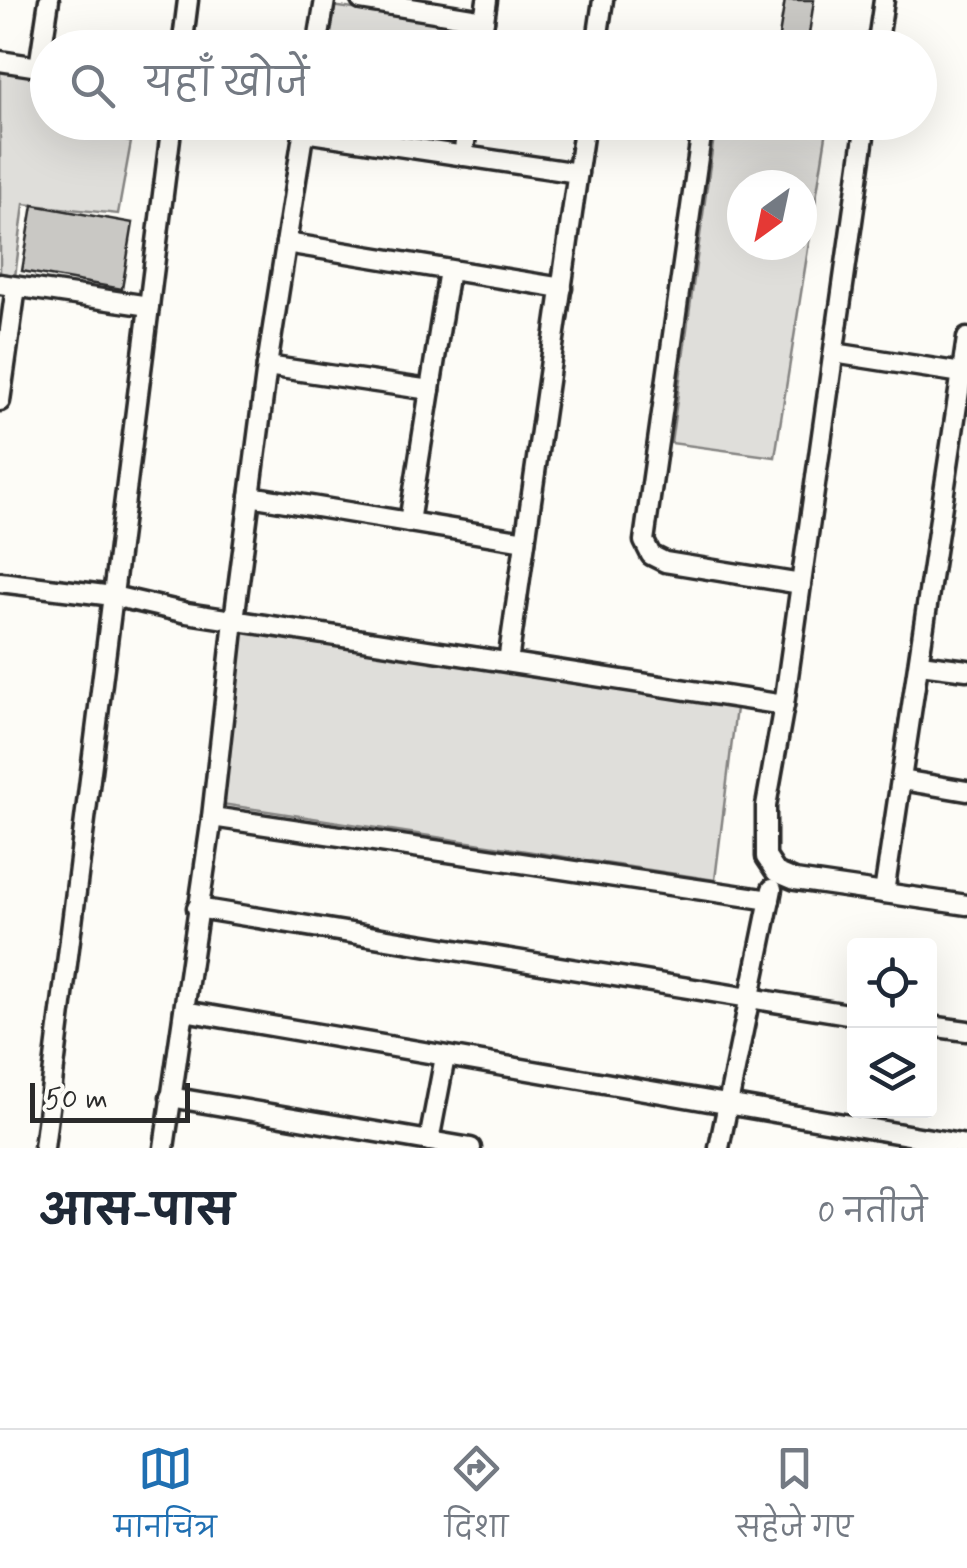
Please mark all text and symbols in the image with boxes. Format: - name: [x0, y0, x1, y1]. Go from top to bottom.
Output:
- search box: [30, 30, 937, 140]
- icon: search: [65, 58, 120, 113]
- text: यहाँ खोजें: [145, 60, 309, 109]
- north arrow: [727, 170, 817, 260]
- map controls: [847, 938, 937, 1118]
- button: locate: [847, 938, 937, 1028]
- button: layers: [847, 1028, 937, 1118]
- scale bar: [30, 1078, 190, 1122]
- text: 50 m: [45, 1082, 108, 1119]
- text: आस-पास: [40, 1185, 234, 1240]
- text: 0 नतीजे: [817, 1192, 927, 1234]
- tab: मानचित्र: [114, 1441, 217, 1558]
- tab: दिशा: [445, 1441, 508, 1558]
- tab: सहेजे गए: [736, 1441, 853, 1558]

